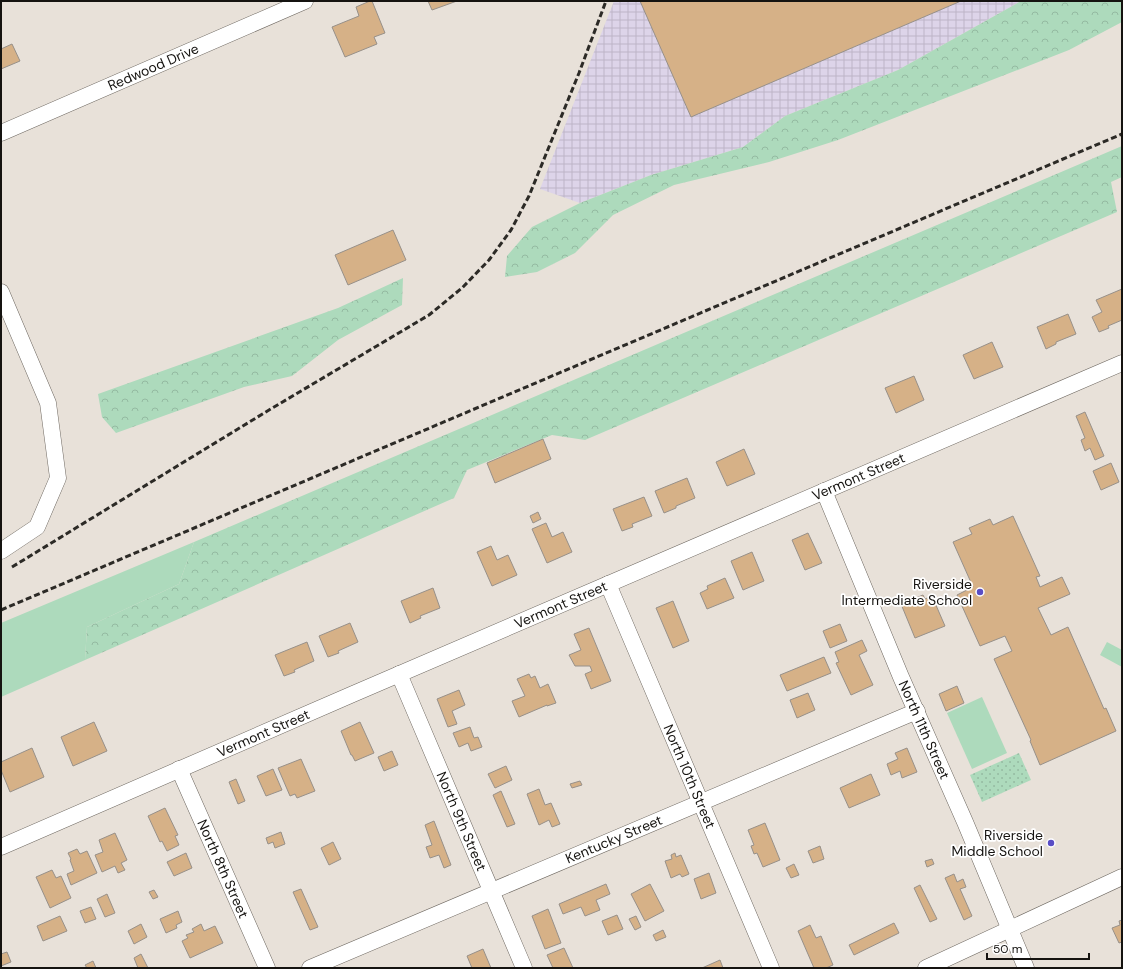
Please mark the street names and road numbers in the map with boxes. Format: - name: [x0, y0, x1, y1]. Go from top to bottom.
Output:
- street label: Redwood Drive: [105, 39, 202, 95]
- street label: Vermont Street: [809, 449, 908, 504]
- street label: Vermont Street: [512, 577, 610, 632]
- street label: North 11th Street: [895, 678, 954, 782]
- street label: Vermont Street: [214, 705, 312, 761]
- street label: North 10th Street: [660, 722, 720, 831]
- street label: North 9th Street: [433, 769, 491, 874]
- street label: Kentucky Street: [563, 811, 665, 867]
- street label: North 8th Street: [193, 817, 253, 921]

